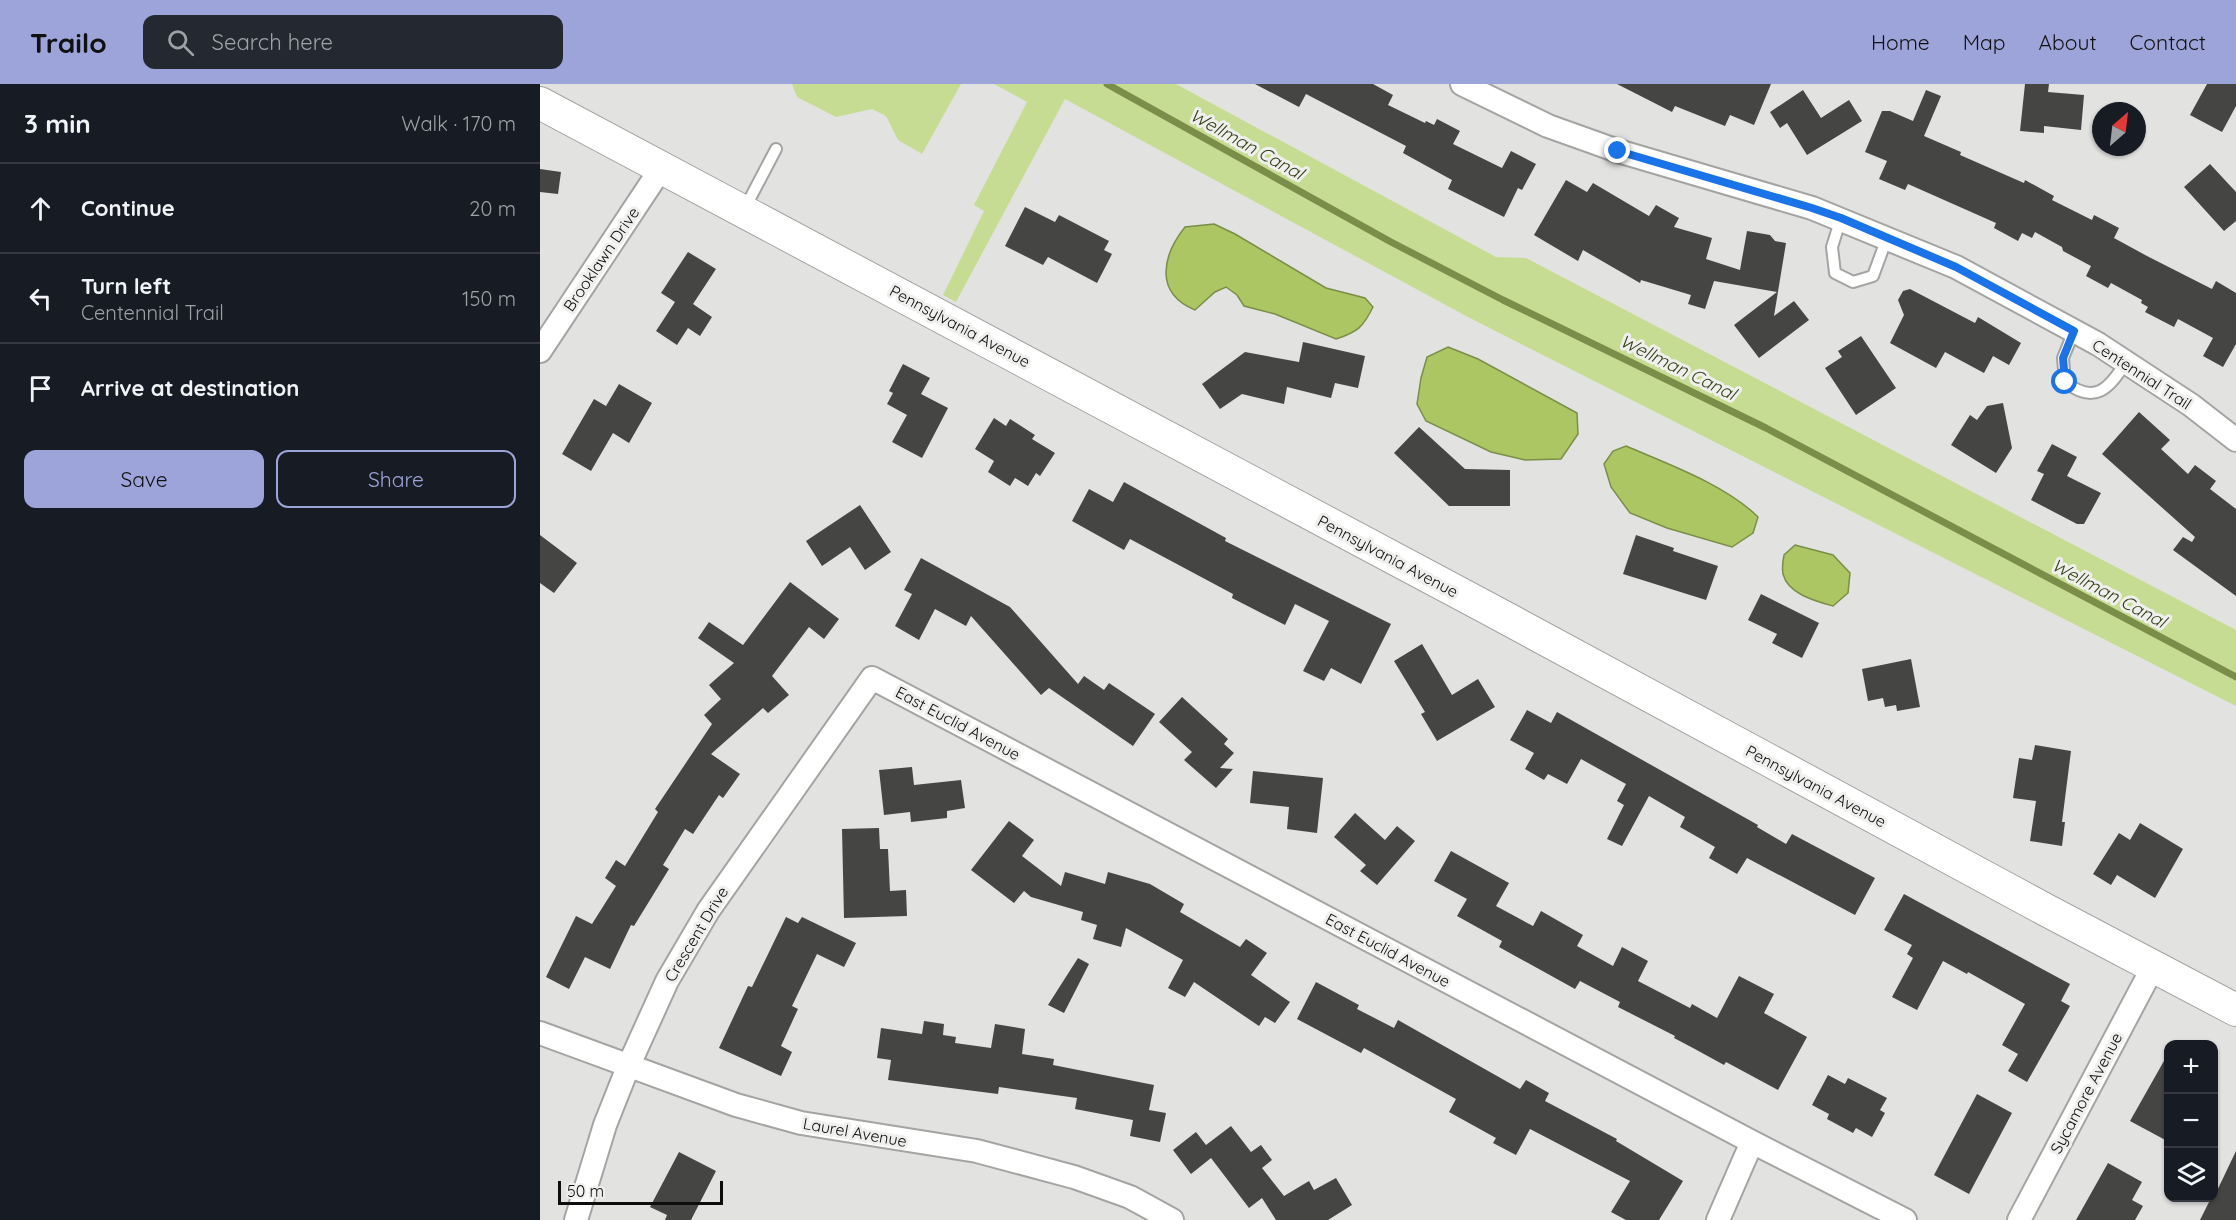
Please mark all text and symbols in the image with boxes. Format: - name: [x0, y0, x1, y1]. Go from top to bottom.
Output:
- search box: [143, 15, 563, 69]
- text: Trailo: [30, 25, 107, 60]
- icon: search: [164, 26, 197, 59]
- text: Search here: [212, 28, 333, 56]
- text: Home: [1871, 29, 1930, 55]
- text: Map: [1963, 29, 2006, 55]
- text: About: [2039, 29, 2097, 55]
- text: Contact: [2130, 29, 2206, 55]
- north arrow: [2092, 102, 2146, 156]
- water label: Wellman Canal: [1186, 103, 1309, 186]
- text: 3 min: [24, 107, 91, 140]
- text: Walk · 170 m: [401, 111, 516, 136]
- route end: [1604, 137, 1630, 163]
- icon: ahead: [24, 192, 57, 225]
- text: Continue: [81, 194, 175, 222]
- text: 20 m: [469, 196, 516, 221]
- street label: Brooklawn Drive: [559, 203, 643, 315]
- text: Turn left: [81, 272, 171, 300]
- street label: Pennsylvania Avenue: [886, 280, 1034, 372]
- icon: left: [24, 282, 57, 315]
- text: 150 m: [462, 286, 516, 311]
- text: Centennial Trail: [81, 300, 224, 325]
- water label: Wellman Canal: [1616, 329, 1741, 406]
- street label: Centennial Trail: [2089, 334, 2195, 414]
- route start: [2051, 368, 2077, 394]
- icon: arrive: [24, 372, 57, 405]
- text: Arrive at destination: [81, 374, 299, 402]
- button: Save: [24, 450, 264, 508]
- button: Share: [276, 450, 516, 508]
- street label: Pennsylvania Avenue: [1314, 510, 1462, 602]
- water label: Wellman Canal: [2048, 553, 2172, 634]
- street label: East Euclid Avenue: [892, 682, 1024, 764]
- street label: Pennsylvania Avenue: [1742, 740, 1890, 832]
- street label: Crescent Drive: [660, 883, 732, 985]
- street label: East Euclid Avenue: [1322, 909, 1454, 991]
- street label: Sycamore Avenue: [2046, 1029, 2126, 1157]
- map controls: [2164, 1040, 2218, 1202]
- button: +: [2164, 1040, 2218, 1094]
- button: −: [2164, 1094, 2218, 1148]
- street label: Laurel Avenue: [802, 1113, 908, 1151]
- button: layers: [2164, 1148, 2218, 1202]
- scale bar: [558, 1178, 723, 1206]
- text: 50 m: [567, 1181, 604, 1201]

